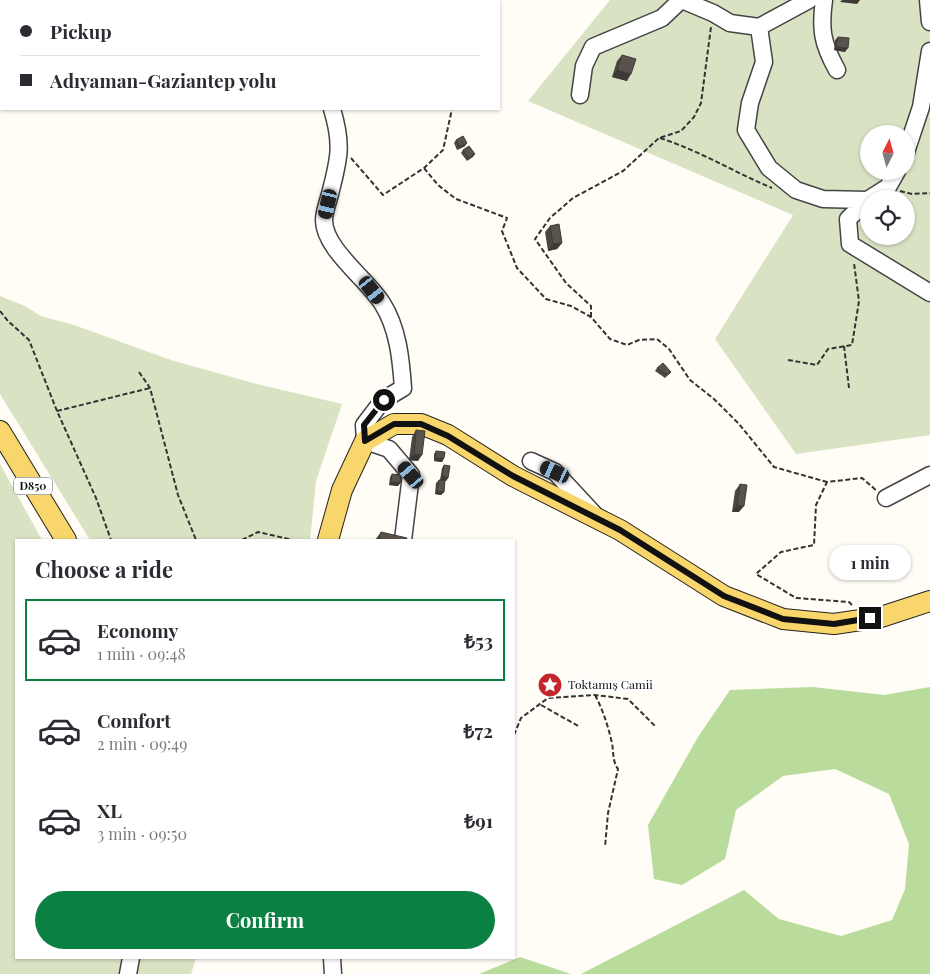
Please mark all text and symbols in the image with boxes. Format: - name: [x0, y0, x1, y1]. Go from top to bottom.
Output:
- text: Pickup: [50, 18, 112, 44]
- text: Adıyaman-Gaziantep yolu: [50, 67, 276, 93]
- north arrow: [860, 125, 915, 180]
- map controls: [860, 125, 915, 245]
- car: [317, 188, 338, 220]
- button: locate: [860, 190, 915, 245]
- car: [356, 274, 387, 306]
- route start: [373, 389, 395, 411]
- car: [395, 459, 426, 491]
- car: [538, 459, 571, 485]
- road number: D850: [14, 478, 52, 494]
- callout: 1 min: [829, 546, 911, 580]
- text: 1 min: [850, 552, 890, 573]
- text: Choose a ride: [35, 554, 173, 584]
- route end: [859, 607, 881, 629]
- text: Economy: [97, 617, 178, 643]
- icon: car: [37, 618, 82, 663]
- text: ₺53: [464, 627, 493, 653]
- text: 1 min · 09:48: [97, 643, 186, 664]
- place icon: Toktamış Camii: [537, 672, 563, 698]
- place label: Toktamış Camii: [568, 676, 653, 692]
- text: Comfort: [97, 707, 171, 733]
- icon: car: [37, 708, 82, 753]
- text: ₺72: [464, 717, 493, 743]
- text: 2 min · 09:49: [97, 733, 187, 754]
- text: XL: [97, 797, 122, 823]
- icon: car: [37, 798, 82, 843]
- text: ₺91: [464, 807, 493, 833]
- text: 3 min · 09:50: [97, 823, 187, 844]
- button: Confirm: [35, 891, 495, 949]

